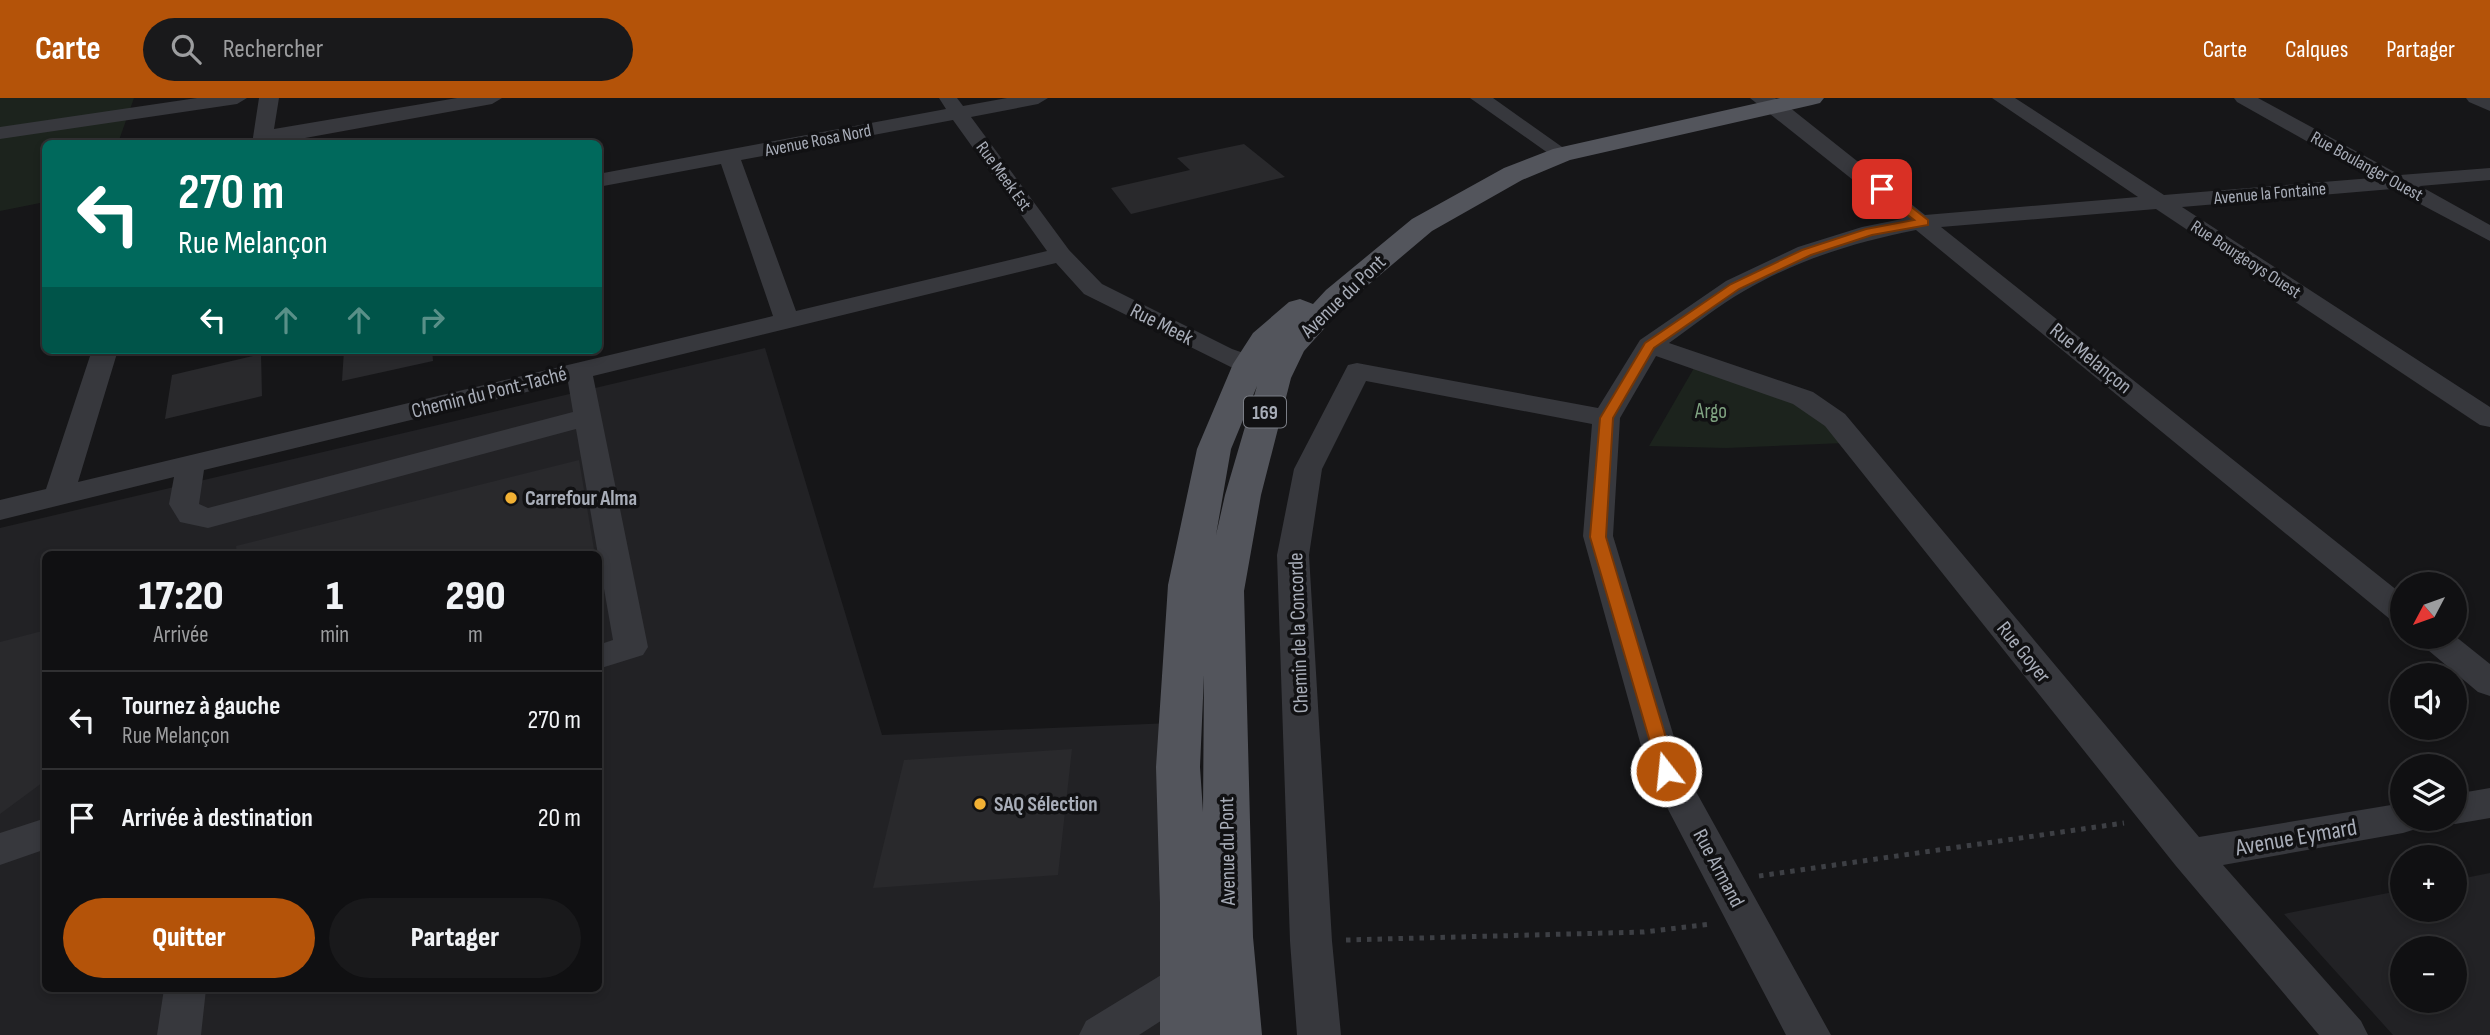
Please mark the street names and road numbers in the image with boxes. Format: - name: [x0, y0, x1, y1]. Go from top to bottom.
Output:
- street label: Avenue Rosa Nord: [762, 120, 873, 161]
- street label: Rue Boulanger Ouest: [2307, 127, 2427, 206]
- street label: Rue Meek Est: [972, 138, 1036, 215]
- street label: Avenue la Fontaine: [2212, 178, 2327, 209]
- street label: Rue Bourgeoys Ouest: [2187, 216, 2305, 303]
- street label: Avenue du Pont: [1295, 250, 1391, 344]
- street label: Rue Meek: [1126, 298, 1198, 351]
- street label: Rue Melançon: [2045, 318, 2137, 399]
- street label: Chemin du Pont-Taché: [409, 361, 569, 424]
- road number: 169: [1244, 396, 1286, 428]
- street label: Chemin de la Concorde: [1283, 552, 1314, 714]
- street label: Rue Goyer: [1991, 617, 2056, 688]
- street label: Avenue du Pont: [1214, 796, 1241, 907]
- street label: Avenue Eymard: [2232, 813, 2359, 863]
- street label: Rue Armand: [1688, 825, 1750, 912]

